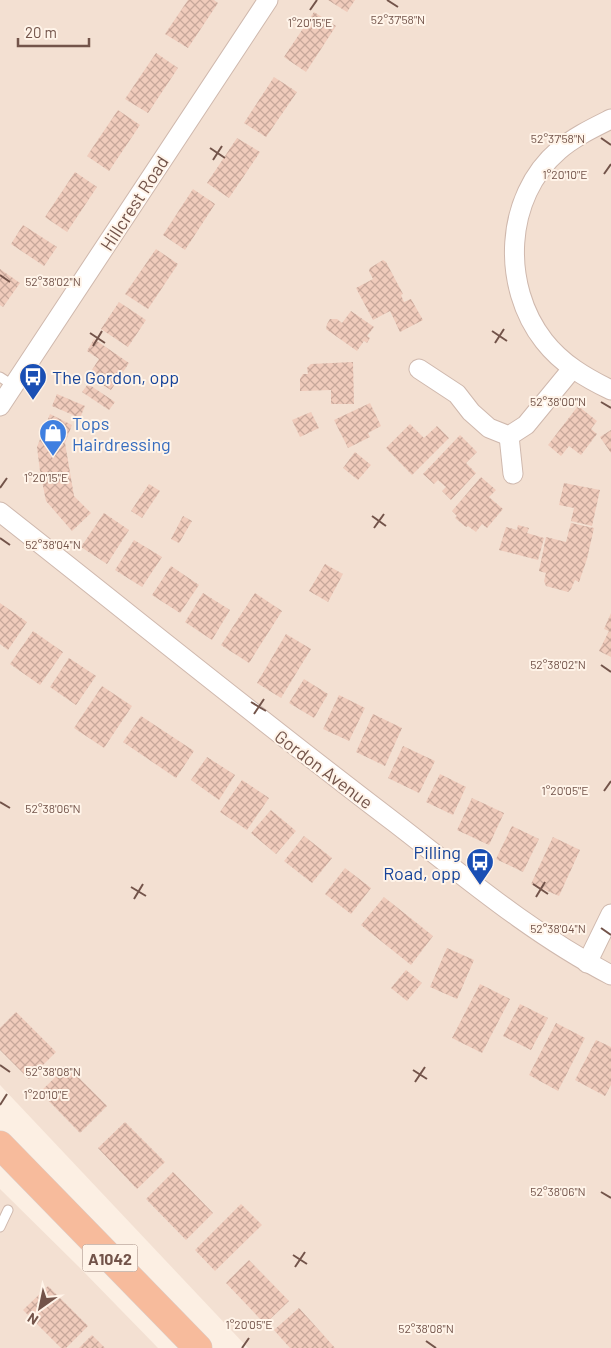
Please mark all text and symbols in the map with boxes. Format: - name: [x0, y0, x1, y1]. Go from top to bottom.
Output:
- text: 52°37'58"N: [371, 12, 425, 26]
- scale bar: [18, 15, 89, 47]
- text: 1°20'15"E: [288, 15, 332, 29]
- text: 20 m: [25, 23, 57, 41]
- text: 52°37'58"N: [531, 131, 585, 145]
- street label: Hillcrest Road: [95, 152, 173, 254]
- text: 1°20'10"E: [543, 167, 587, 181]
- text: 52°38'02"N: [25, 274, 81, 288]
- bus stop icon: The Gordon, opp: [18, 362, 48, 401]
- place label: The Gordon, opp: [52, 366, 179, 388]
- text: 52°38'00"N: [530, 394, 586, 408]
- place label: Tops Hairdressing: [72, 412, 171, 455]
- shop icon: Tops Hairdressing: [38, 418, 68, 457]
- text: 1°20'15"E: [24, 470, 68, 484]
- text: 52°38'04"N: [25, 537, 81, 551]
- text: 52°38'02"N: [530, 657, 586, 671]
- street label: Gordon Avenue: [270, 725, 378, 813]
- text: 1°20'05"E: [542, 783, 588, 797]
- text: 52°38'06"N: [25, 801, 81, 815]
- place label: Pilling Road, opp: [383, 841, 461, 884]
- bus stop icon: Pilling Road, opp: [465, 847, 495, 886]
- text: 52°38'04"N: [530, 921, 586, 935]
- text: 52°38'08"N: [25, 1064, 81, 1078]
- text: 1°20'10"E: [24, 1087, 68, 1101]
- text: 52°38'06"N: [530, 1184, 586, 1198]
- road number: A1042: [82, 1244, 138, 1272]
- north arrow: [15, 1283, 65, 1333]
- text: N: [24, 1310, 41, 1329]
- text: 1°20'05"E: [226, 1317, 272, 1331]
- text: 52°38'08"N: [398, 1321, 454, 1335]

